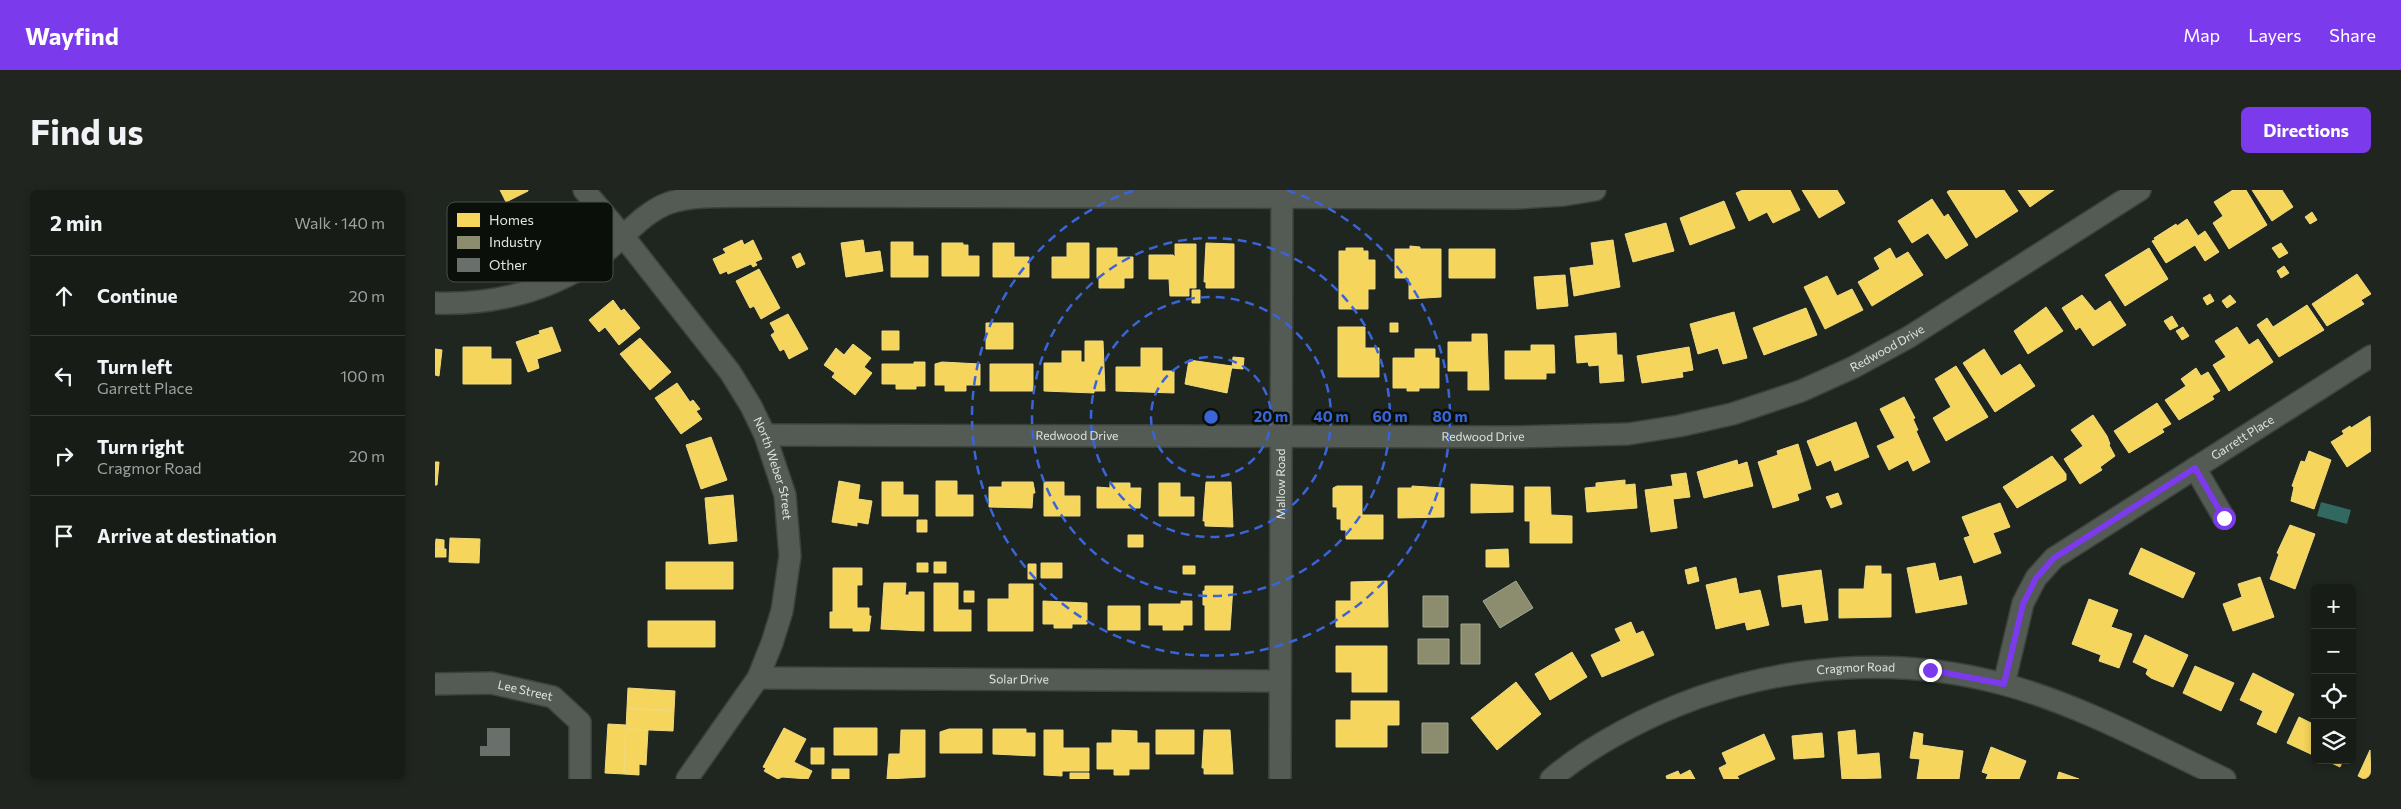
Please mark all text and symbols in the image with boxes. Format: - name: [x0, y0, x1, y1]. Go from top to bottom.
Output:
- text: Wayfind: [25, 21, 119, 50]
- text: Map: [2183, 24, 2220, 46]
- text: Layers: [2248, 24, 2301, 46]
- text: Share: [2329, 24, 2376, 46]
- button: Directions: [2241, 107, 2371, 153]
- text: Find us: [30, 109, 144, 152]
- legend: [447, 202, 613, 282]
- text: 2 min: [50, 210, 102, 235]
- text: Homes: [489, 211, 534, 228]
- text: Walk · 140 m: [295, 213, 385, 232]
- text: Industry: [489, 233, 542, 250]
- text: Other: [489, 256, 528, 273]
- icon: ahead: [50, 282, 78, 310]
- text: Continue: [97, 284, 177, 307]
- text: 20 m: [349, 286, 385, 305]
- street label: Redwood Drive: [1847, 321, 1926, 374]
- text: Turn left: [97, 355, 172, 378]
- icon: left: [50, 362, 78, 390]
- text: 100 m: [340, 366, 385, 385]
- text: Garrett Place: [97, 378, 193, 397]
- text: 20 m: [1254, 407, 1288, 425]
- text: 40 m: [1313, 407, 1349, 425]
- text: 60 m: [1372, 407, 1408, 425]
- text: 80 m: [1432, 407, 1468, 425]
- centre of rings: [1202, 408, 1220, 426]
- street label: Garrett Place: [2208, 412, 2276, 462]
- street label: North Weber Street: [751, 414, 795, 520]
- street label: Redwood Drive: [1035, 428, 1119, 442]
- street label: Redwood Drive: [1441, 429, 1525, 443]
- text: Turn right: [97, 435, 184, 458]
- icon: right: [50, 442, 78, 470]
- text: 20 m: [349, 446, 385, 465]
- street label: Mallow Road: [1273, 449, 1287, 519]
- text: Cragmor Road: [97, 458, 202, 477]
- route start: [2213, 507, 2236, 530]
- icon: arrive: [50, 522, 78, 550]
- text: Arrive at destination: [97, 524, 277, 547]
- map controls: [2311, 584, 2356, 764]
- button: +: [2311, 584, 2356, 629]
- button: −: [2311, 629, 2356, 674]
- street label: Cragmor Road: [1816, 659, 1895, 676]
- route end: [1919, 659, 1942, 682]
- street label: Solar Drive: [989, 671, 1049, 686]
- button: locate: [2311, 674, 2356, 719]
- street label: Lee Street: [497, 677, 554, 703]
- button: layers: [2311, 719, 2356, 764]

